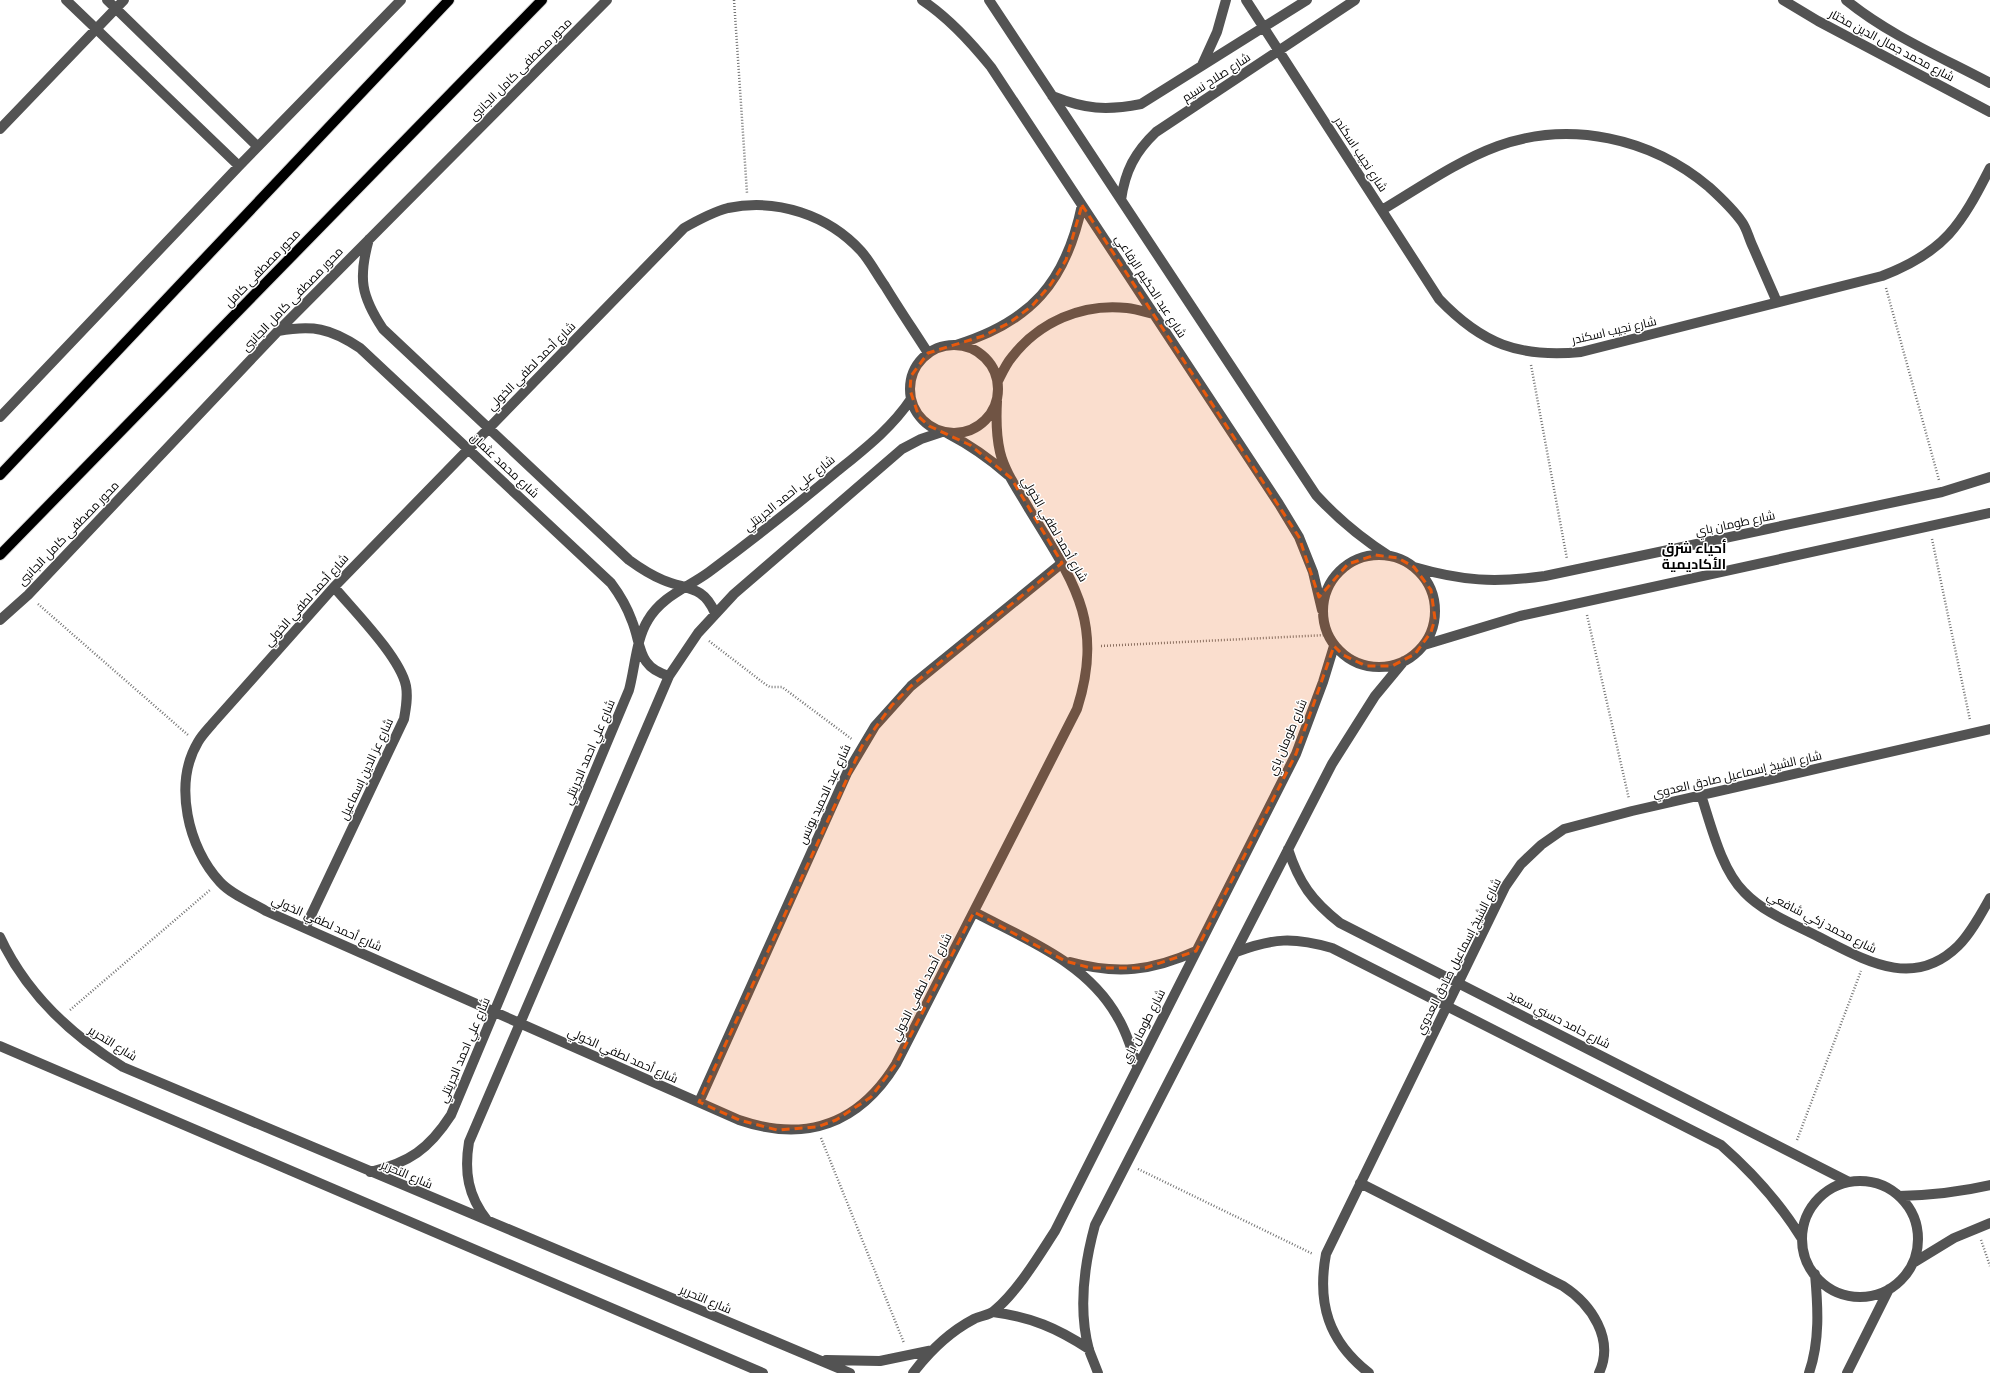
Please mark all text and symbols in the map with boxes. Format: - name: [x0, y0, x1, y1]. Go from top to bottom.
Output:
- street label: شارع محمد جمال الدين مختار: [1826, 5, 1957, 85]
- street label: محور مصطفى كامل الجانبى: [465, 14, 575, 124]
- street label: شارع صلاح نسيم: [1179, 49, 1254, 105]
- street label: شارع نجيب اسكندر: [1330, 113, 1391, 195]
- street label: محور مصطفى كامل: [221, 226, 303, 310]
- street label: شارع عبد الحكيم الرفاعي: [1109, 232, 1190, 342]
- street label: محور مصطفى كامل الجانبى: [238, 244, 346, 354]
- street label: شارع نجيب اسكندر: [1569, 313, 1658, 348]
- street label: شارع أحمد لطفي الخولي: [484, 318, 581, 416]
- street label: شارع محمد عثمان: [467, 429, 542, 501]
- street label: شارع علي احمد الجريتلي: [740, 452, 840, 537]
- street label: شارع أحمد لطفي الخولي: [1016, 474, 1091, 586]
- street label: محور مصطفى كامل الجانبى: [14, 478, 122, 588]
- street label: شارع طومان باي: [1694, 507, 1777, 542]
- district label: أحياء شرق الأكاديمية: [1662, 539, 1726, 573]
- street label: شارع أحمد لطفي الخولي: [261, 551, 354, 651]
- street label: شارع علي احمد الجريتلي: [560, 697, 621, 808]
- street label: شارع طومان باي: [1264, 697, 1313, 778]
- street label: شارع عز الدين إسماعيل: [336, 716, 397, 823]
- street label: شارع عبد الحميد يونس: [794, 742, 855, 847]
- street label: شارع الشيخ إسماعيل صادق العدوي: [1651, 747, 1824, 804]
- street label: شارع الشيخ إسماعيل صادق العدوي: [1412, 875, 1507, 1038]
- street label: شارع محمد زكي شافعي: [1763, 888, 1879, 959]
- street label: شارع أحمد لطفي الخولي: [268, 892, 385, 957]
- street label: شارع أحمد لطفي الخولي: [887, 930, 957, 1045]
- street label: شارع طومان باي: [1118, 986, 1171, 1067]
- street label: شارع حامد حسني سعيد: [1504, 987, 1613, 1054]
- street label: شارع علي احمد الجريتلي: [435, 995, 496, 1106]
- street label: شارع التحرير: [84, 1022, 140, 1065]
- street label: شارع أحمد لطفي الخولي: [564, 1024, 681, 1089]
- street label: شارع التحرير: [378, 1156, 435, 1193]
- street label: شارع التحرير: [677, 1281, 734, 1318]

